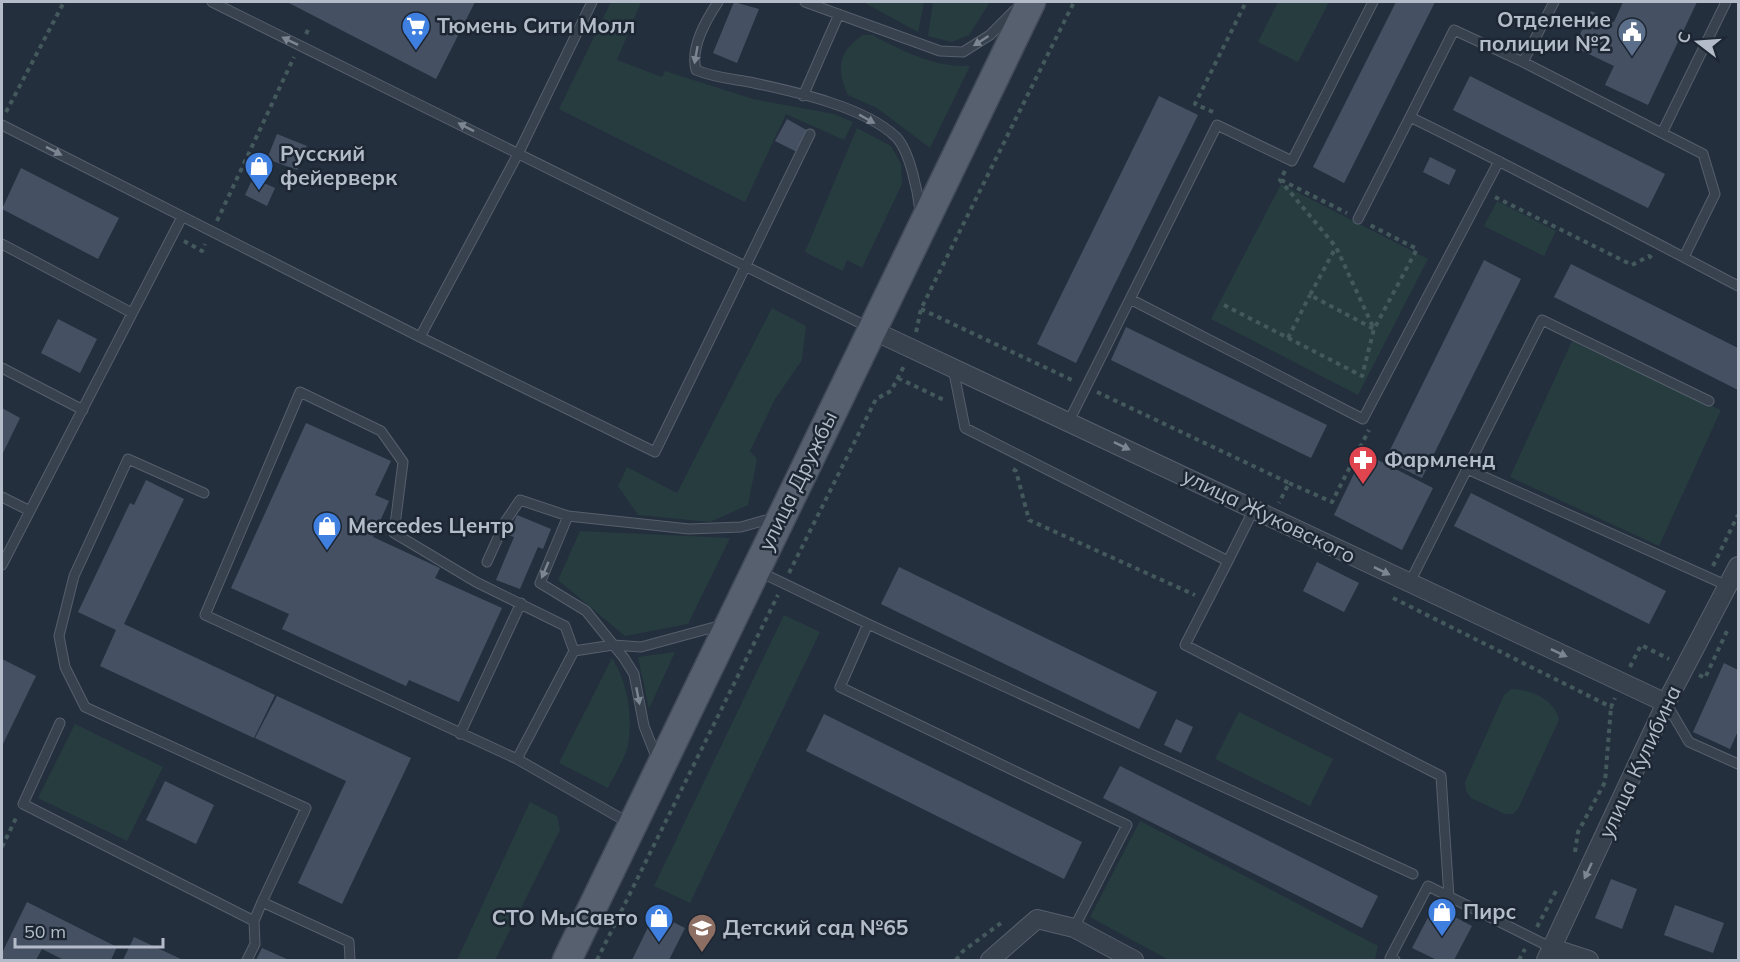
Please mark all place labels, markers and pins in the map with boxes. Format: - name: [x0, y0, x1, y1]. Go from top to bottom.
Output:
- place label: Отделение полиции №2: [1479, 6, 1611, 56]
- supermarket icon: Тюмень Сити Молл: [400, 10, 432, 52]
- place label: Тюмень Сити Молл: [437, 12, 635, 38]
- public building icon: Отделение полиции №2: [1616, 16, 1648, 58]
- place label: Русский фейерверк: [280, 140, 398, 190]
- shop icon: Русский фейерверк: [243, 150, 275, 192]
- pharmacy icon: Фармленд: [1347, 444, 1379, 486]
- place label: Фармленд: [1384, 446, 1495, 472]
- shop icon: Mercedes Центр: [311, 510, 343, 552]
- place label: Mercedes Центр: [348, 512, 514, 538]
- shop icon: Пирс: [1426, 896, 1458, 938]
- place label: Пирс: [1463, 898, 1516, 924]
- shop icon: СТО МыСавто: [643, 902, 675, 944]
- place label: СТО МыСавто: [492, 904, 638, 930]
- school or university icon: Детский сад №65: [686, 912, 718, 954]
- place label: Детский сад №65: [723, 914, 908, 940]

